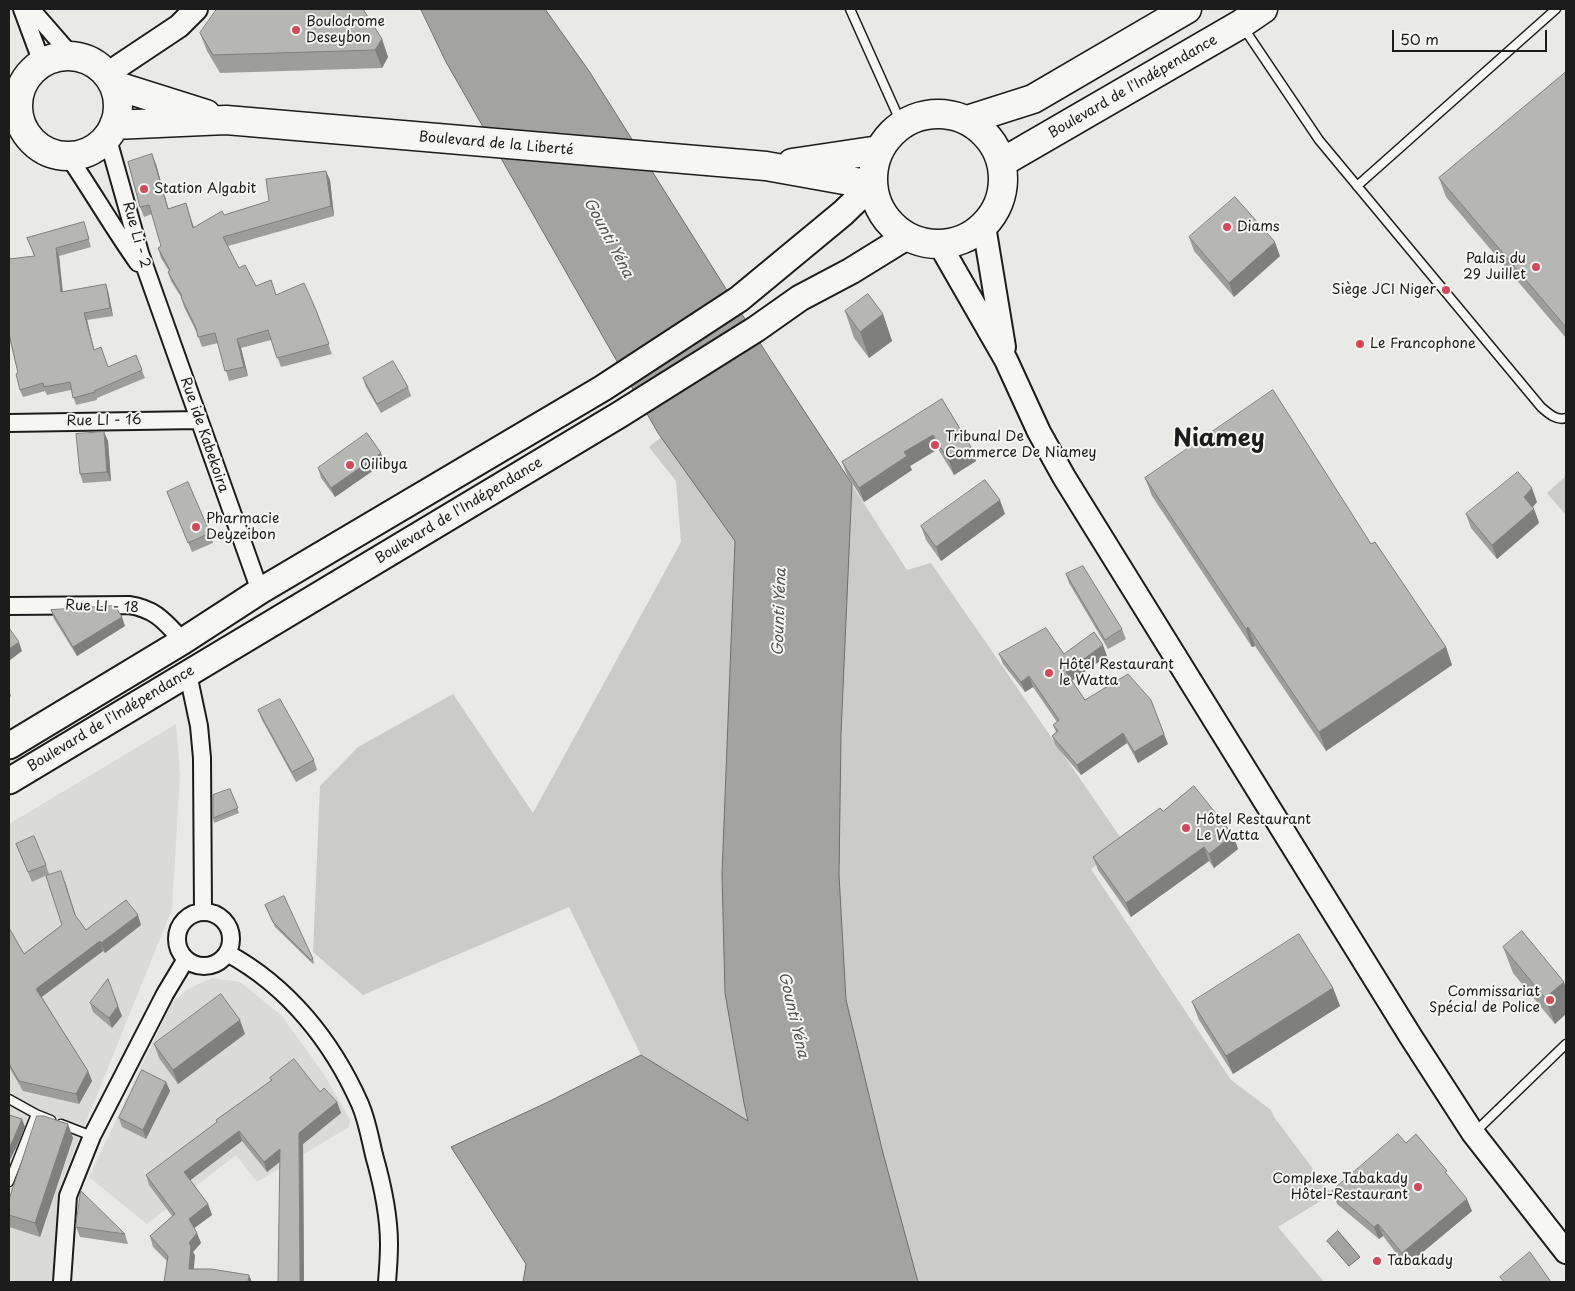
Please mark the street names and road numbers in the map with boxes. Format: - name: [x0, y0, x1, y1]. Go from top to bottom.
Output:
- street label: Boulevard de l'Indépendance: [1046, 32, 1220, 142]
- street label: Boulevard de la Liberté: [418, 129, 574, 159]
- street label: Rue Li - 2: [119, 200, 153, 270]
- street label: Rue ide Kabekoira: [176, 375, 232, 495]
- street label: Rue LI - 16: [66, 412, 142, 430]
- street label: Boulevard de l'Indépendance: [372, 454, 546, 568]
- street label: Rue LI - 18: [65, 597, 139, 617]
- street label: Boulevard de l'Indépendance: [24, 662, 198, 776]

